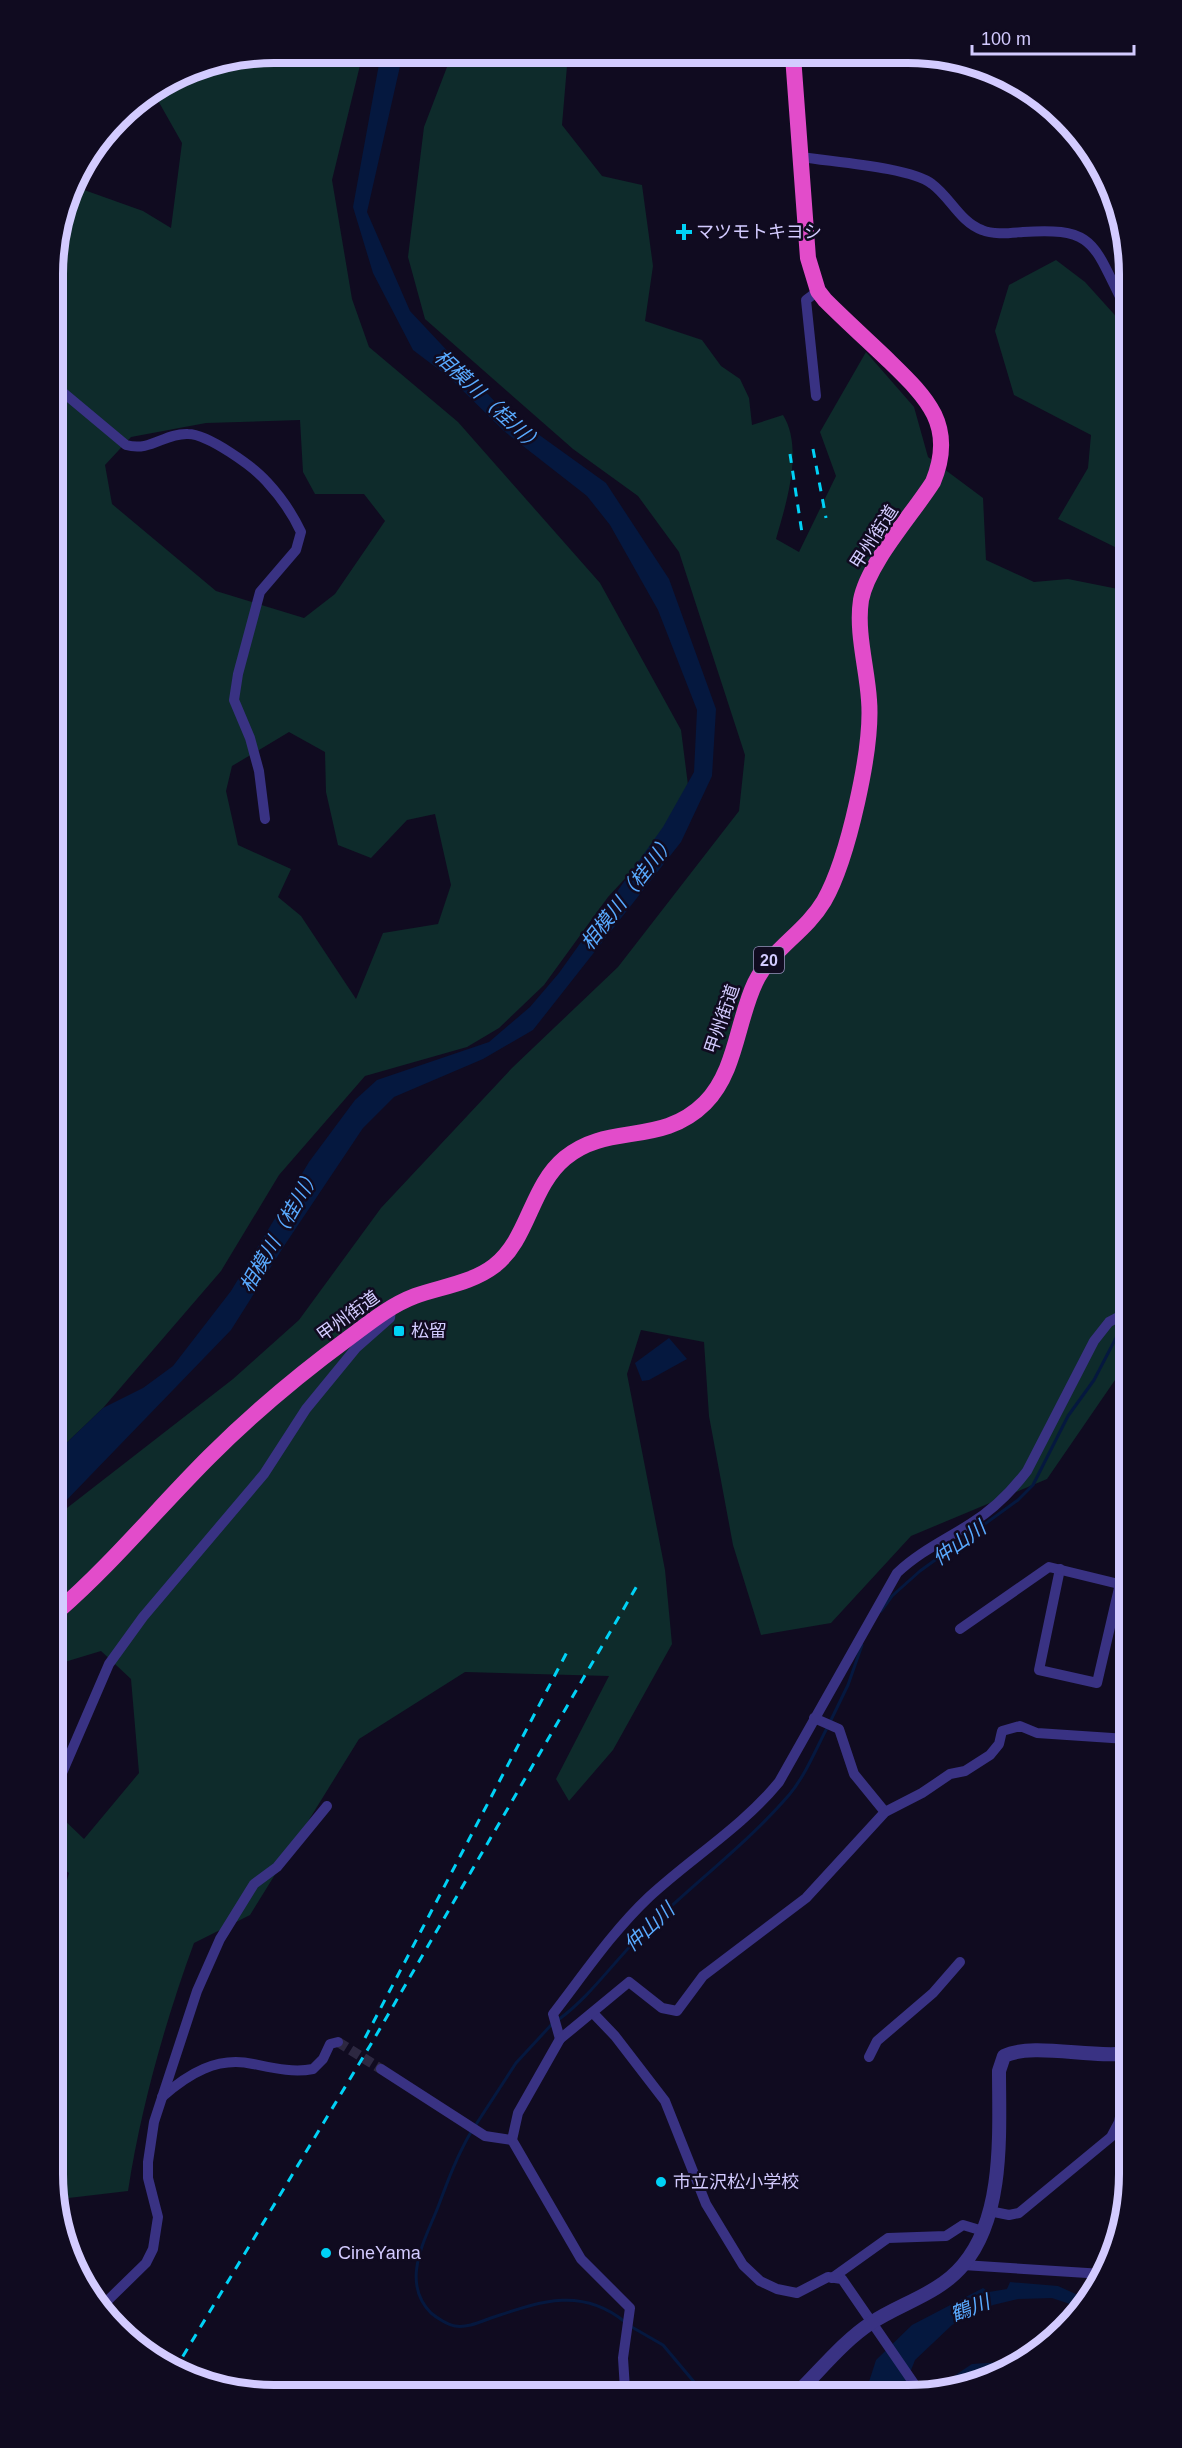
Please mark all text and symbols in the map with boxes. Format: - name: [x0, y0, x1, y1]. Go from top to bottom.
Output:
- scale bar: [972, 18, 1134, 56]
- text: 100 m: [981, 29, 1031, 49]
- place label: マツモトキヨシ: [696, 222, 822, 242]
- marker: マツモトキヨシ: [677, 225, 691, 239]
- water label: 相模川（桂川）: [430, 345, 548, 457]
- street label: 甲州街道: [846, 501, 902, 573]
- water label: 相模川（桂川）: [576, 830, 680, 954]
- road number: 20: [754, 947, 784, 973]
- street label: 甲州街道: [701, 982, 743, 1056]
- water label: 相模川（桂川）: [235, 1164, 325, 1296]
- street label: 甲州街道: [313, 1287, 383, 1345]
- place label: 松留: [411, 1321, 447, 1341]
- marker: 松留: [392, 1324, 406, 1338]
- water label: 仲山川: [928, 1515, 991, 1570]
- water label: 仲山川: [620, 1897, 680, 1956]
- place label: 市立沢松小学校: [673, 2172, 799, 2192]
- marker: 市立沢松小学校: [654, 2175, 668, 2189]
- place label: CineYama: [338, 2243, 422, 2263]
- marker: CineYama: [319, 2246, 333, 2260]
- water label: 鶴川: [947, 2290, 994, 2325]

